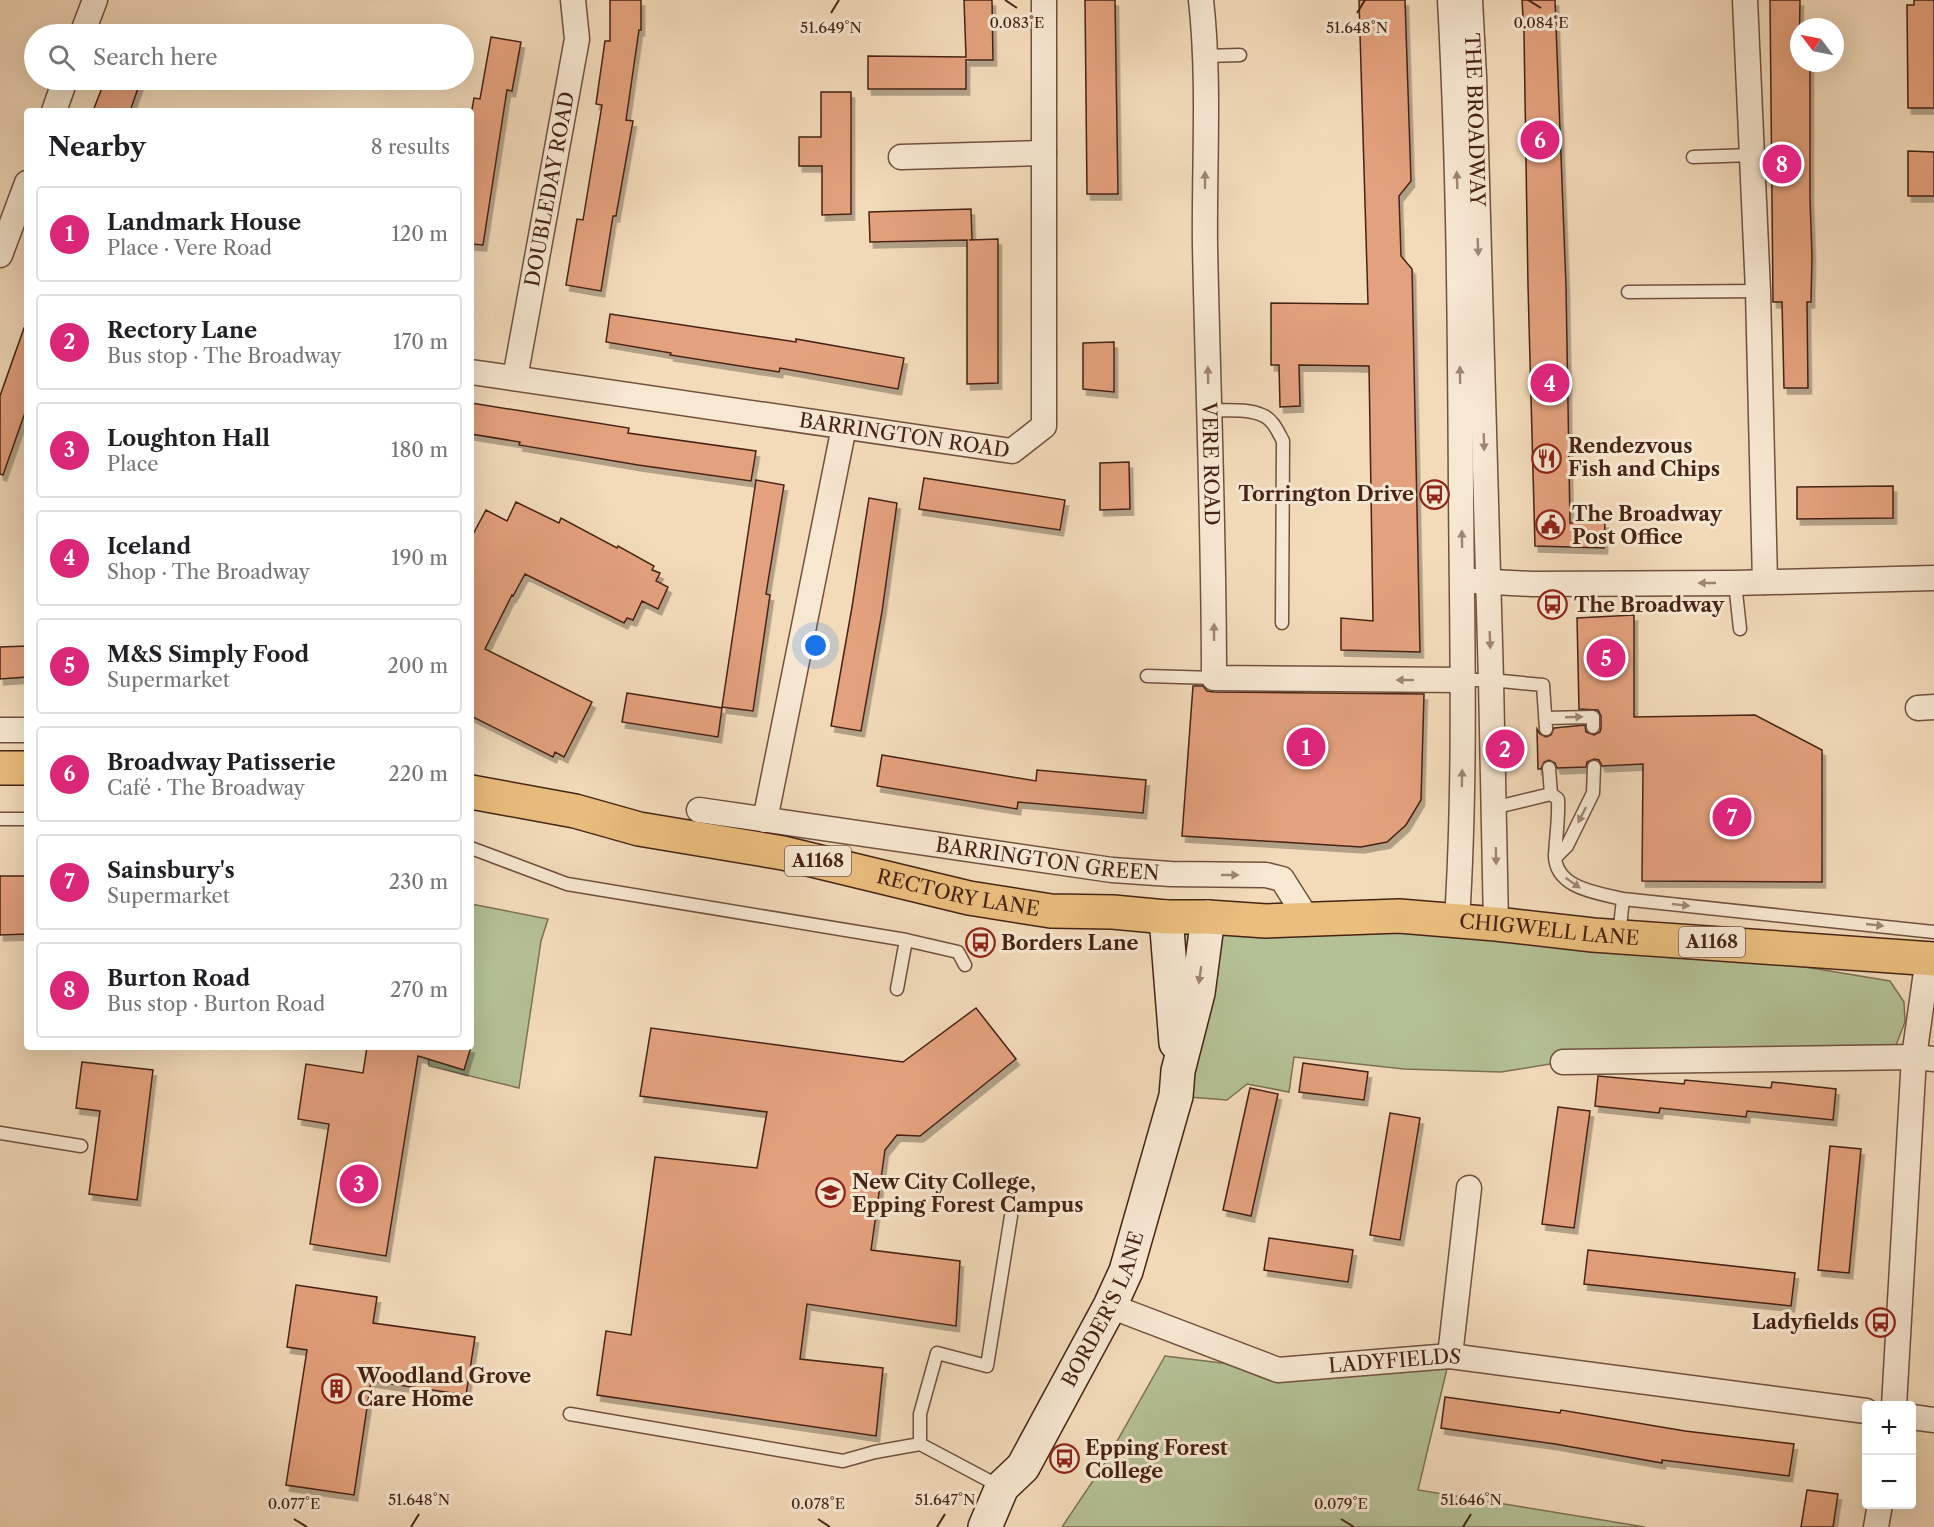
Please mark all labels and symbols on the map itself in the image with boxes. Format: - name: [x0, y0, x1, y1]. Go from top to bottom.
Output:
- text: 0.083°E: [990, 13, 1044, 32]
- text: 0.084°E: [1513, 13, 1569, 32]
- text: 51.649°N: [800, 18, 862, 37]
- text: 51.648°N: [1326, 18, 1388, 37]
- north arrow: [1790, 18, 1844, 72]
- street label: THE BROADWAY: [1460, 32, 1490, 208]
- street label: DOUBLEDAY ROAD: [520, 90, 579, 289]
- pin: 6: [1520, 118, 1560, 162]
- pin: 8: [1762, 142, 1802, 186]
- one-way arrow: [1200, 170, 1210, 189]
- one-way arrow: [1453, 171, 1462, 190]
- one-way arrow: [1474, 238, 1483, 257]
- pin: 4: [1530, 360, 1570, 406]
- one-way arrow: [1203, 365, 1213, 384]
- one-way arrow: [1455, 366, 1465, 385]
- street label: VERE ROAD: [1197, 401, 1224, 526]
- street label: BARRINGTON ROAD: [798, 408, 1011, 463]
- one-way arrow: [1479, 433, 1489, 452]
- place label: Rendezvous Fish and Chips: [1568, 434, 1720, 481]
- restaurant icon: Rendezvous Fish and Chips: [1531, 442, 1563, 474]
- bus stop icon: Torrington Drive: [1419, 478, 1451, 510]
- place label: Torrington Drive: [1238, 482, 1414, 506]
- place label: The Broadway Post Office: [1572, 502, 1723, 549]
- public building icon: The Broadway Post Office: [1535, 509, 1567, 541]
- one-way arrow: [1457, 529, 1466, 548]
- one-way arrow: [1697, 578, 1716, 588]
- bus stop icon: The Broadway: [1537, 589, 1569, 621]
- place label: The Broadway: [1574, 593, 1725, 617]
- one-way arrow: [1209, 623, 1219, 642]
- one-way arrow: [1485, 630, 1494, 649]
- your location: [801, 631, 830, 660]
- pin: 5: [1586, 636, 1626, 680]
- one-way arrow: [1396, 675, 1415, 684]
- one-way arrow: [1565, 713, 1584, 722]
- pin: 1: [1286, 724, 1326, 770]
- pin: 2: [1486, 726, 1524, 771]
- one-way arrow: [1458, 768, 1467, 787]
- pin: 7: [1712, 794, 1752, 840]
- one-way arrow: [1578, 807, 1587, 824]
- street label: BARRINGTON GREEN: [934, 833, 1160, 885]
- road number: A1168: [785, 846, 851, 876]
- one-way arrow: [1491, 846, 1500, 865]
- street label: RECTORY LANE: [874, 864, 1041, 921]
- one-way arrow: [1220, 870, 1239, 880]
- one-way arrow: [1565, 877, 1581, 889]
- one-way arrow: [1672, 900, 1691, 910]
- street label: CHIGWELL LANE: [1458, 909, 1640, 950]
- one-way arrow: [1866, 920, 1885, 930]
- bus stop icon: Borders Lane: [964, 927, 996, 959]
- road number: A1168: [1679, 927, 1745, 957]
- place label: Borders Lane: [1001, 931, 1139, 955]
- one-way arrow: [1196, 966, 1205, 985]
- pin: 3: [340, 1162, 378, 1206]
- place label: New City College, Epping Forest Campus: [852, 1170, 1083, 1217]
- school or university icon: New City College, Epping Forest Campus: [815, 1177, 847, 1209]
- street label: BORDER'S LANE: [1057, 1229, 1149, 1391]
- bus stop icon: Ladyfields: [1864, 1306, 1896, 1338]
- place label: Ladyfields: [1752, 1310, 1859, 1334]
- street label: LADYFIELDS: [1328, 1344, 1463, 1378]
- place label: Woodland Grove Care Home: [356, 1364, 531, 1411]
- building icon: Woodland Grove Care Home: [320, 1372, 352, 1404]
- place label: Epping Forest College: [1085, 1436, 1228, 1483]
- bus stop icon: Epping Forest College: [1048, 1443, 1080, 1475]
- text: 51.648°N: [388, 1490, 450, 1509]
- text: 51.647°N: [915, 1490, 975, 1509]
- text: 51.646°N: [1440, 1490, 1502, 1509]
- text: 0.077°E: [268, 1494, 320, 1513]
- text: 0.078°E: [791, 1494, 845, 1513]
- text: 0.079°E: [1314, 1494, 1368, 1513]

